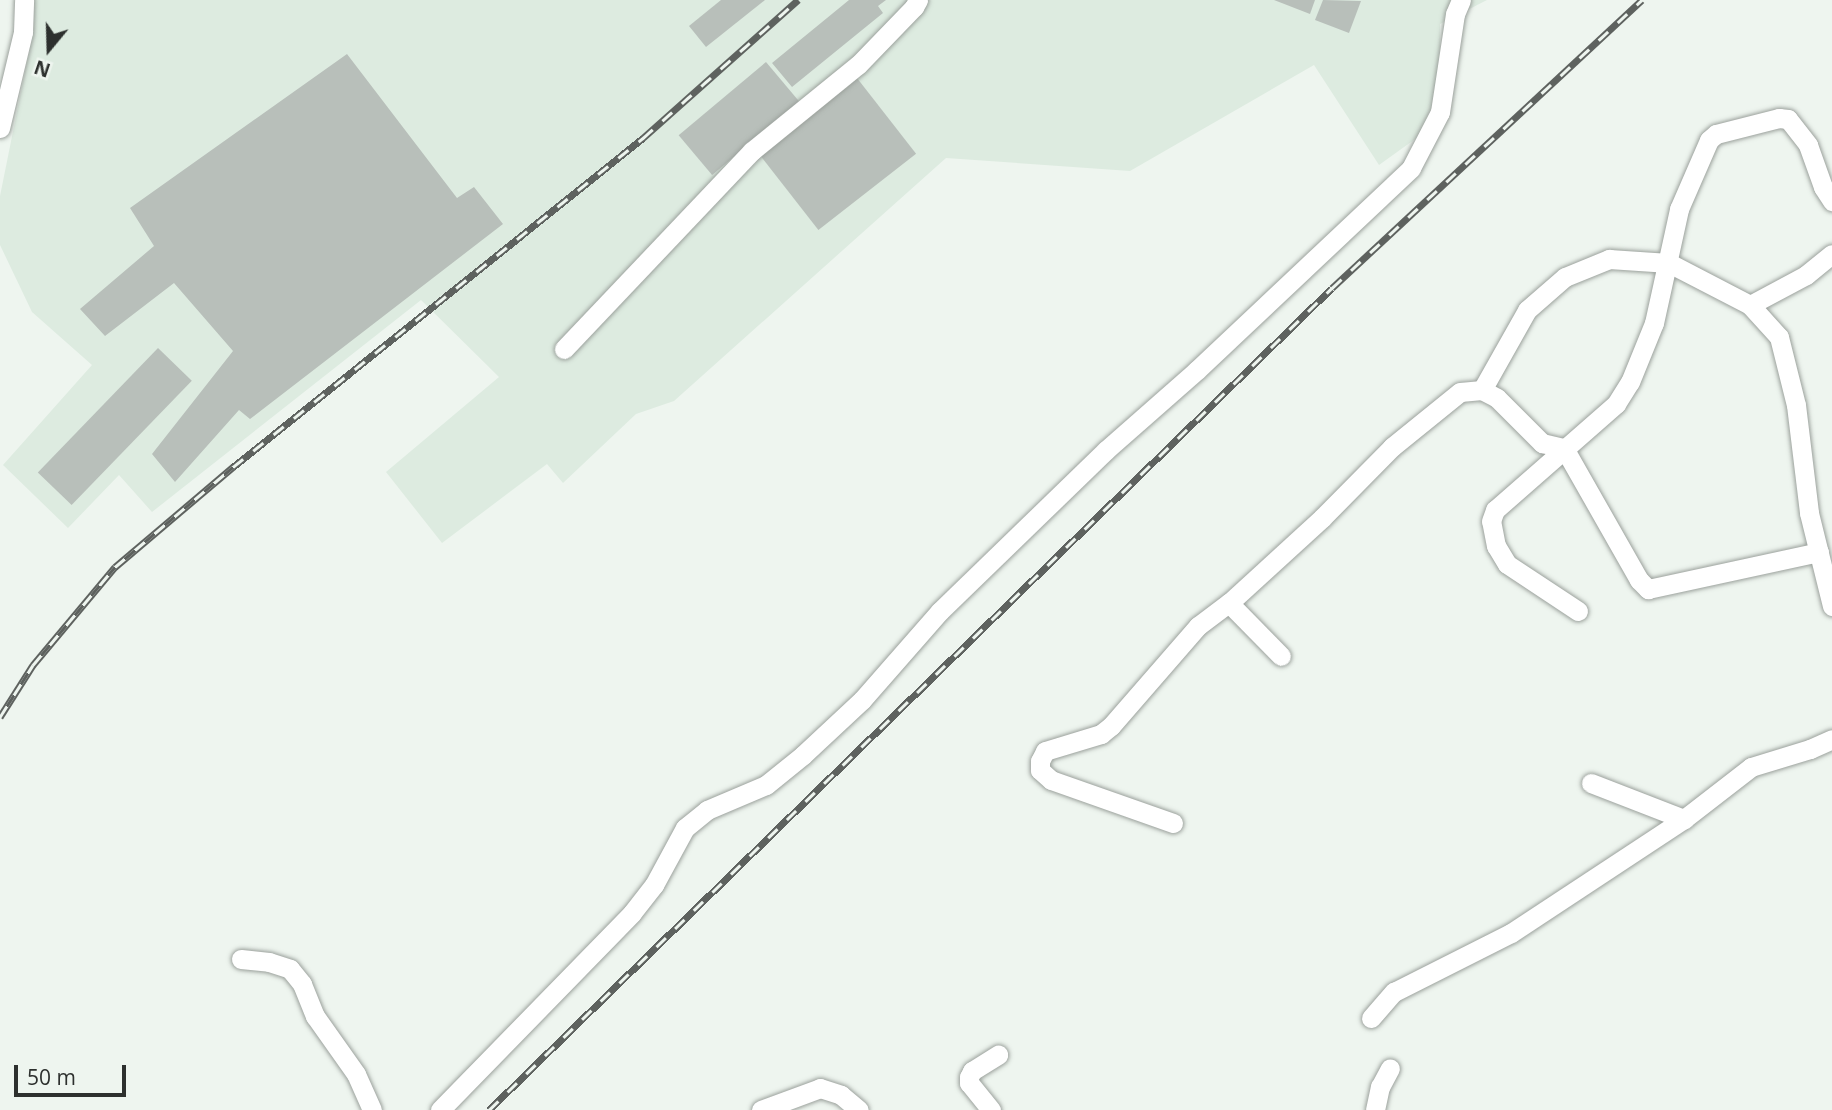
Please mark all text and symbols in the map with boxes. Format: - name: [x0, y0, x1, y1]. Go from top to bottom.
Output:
- north arrow: [14, 14, 84, 84]
- text: N: [31, 54, 54, 84]
- scale bar: [18, 1050, 130, 1094]
- text: 50 m: [27, 1063, 76, 1091]

